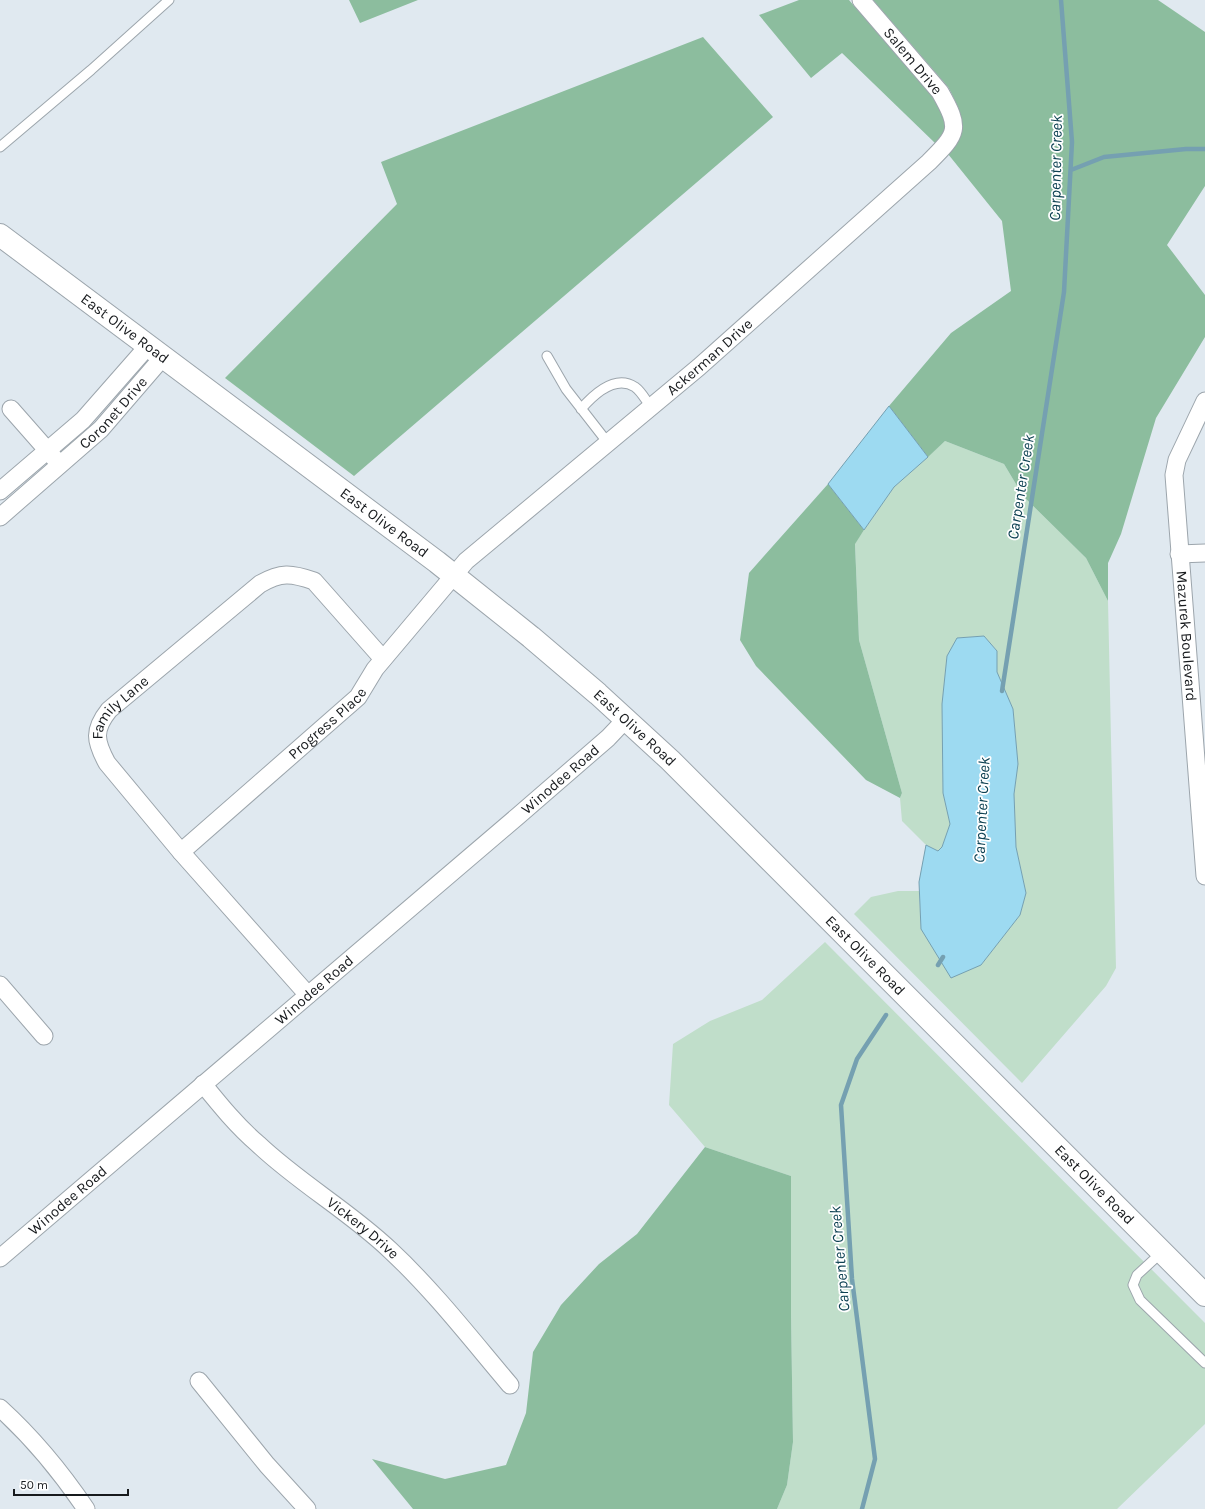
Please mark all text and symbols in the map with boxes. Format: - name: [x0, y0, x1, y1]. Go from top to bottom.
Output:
- street label: Salem Drive: [880, 24, 946, 98]
- water label: Carpenter Creek: [1045, 114, 1066, 221]
- street label: East Olive Road: [77, 290, 173, 367]
- street label: Ackerman Drive: [663, 315, 756, 399]
- street label: Coronet Drive: [75, 373, 151, 453]
- water label: Carpenter Creek: [1003, 432, 1038, 541]
- street label: East Olive Road: [337, 484, 432, 561]
- street label: Mazurek Boulevard: [1172, 570, 1200, 702]
- street label: Family Lane: [88, 672, 152, 739]
- street label: Progress Place: [284, 684, 371, 763]
- street label: East Olive Road: [590, 685, 680, 770]
- street label: Winodee Road: [518, 741, 603, 818]
- water label: Carpenter Creek: [969, 756, 994, 863]
- street label: East Olive Road: [822, 912, 909, 999]
- street label: Winodee Road: [271, 951, 357, 1028]
- street label: East Olive Road: [1051, 1141, 1138, 1228]
- street label: Winodee Road: [25, 1162, 111, 1239]
- street label: Vickery Drive: [323, 1193, 403, 1263]
- water label: Carpenter Creek: [825, 1204, 854, 1313]
- scale bar: [14, 1471, 128, 1497]
- text: 50 m: [20, 1478, 48, 1492]

